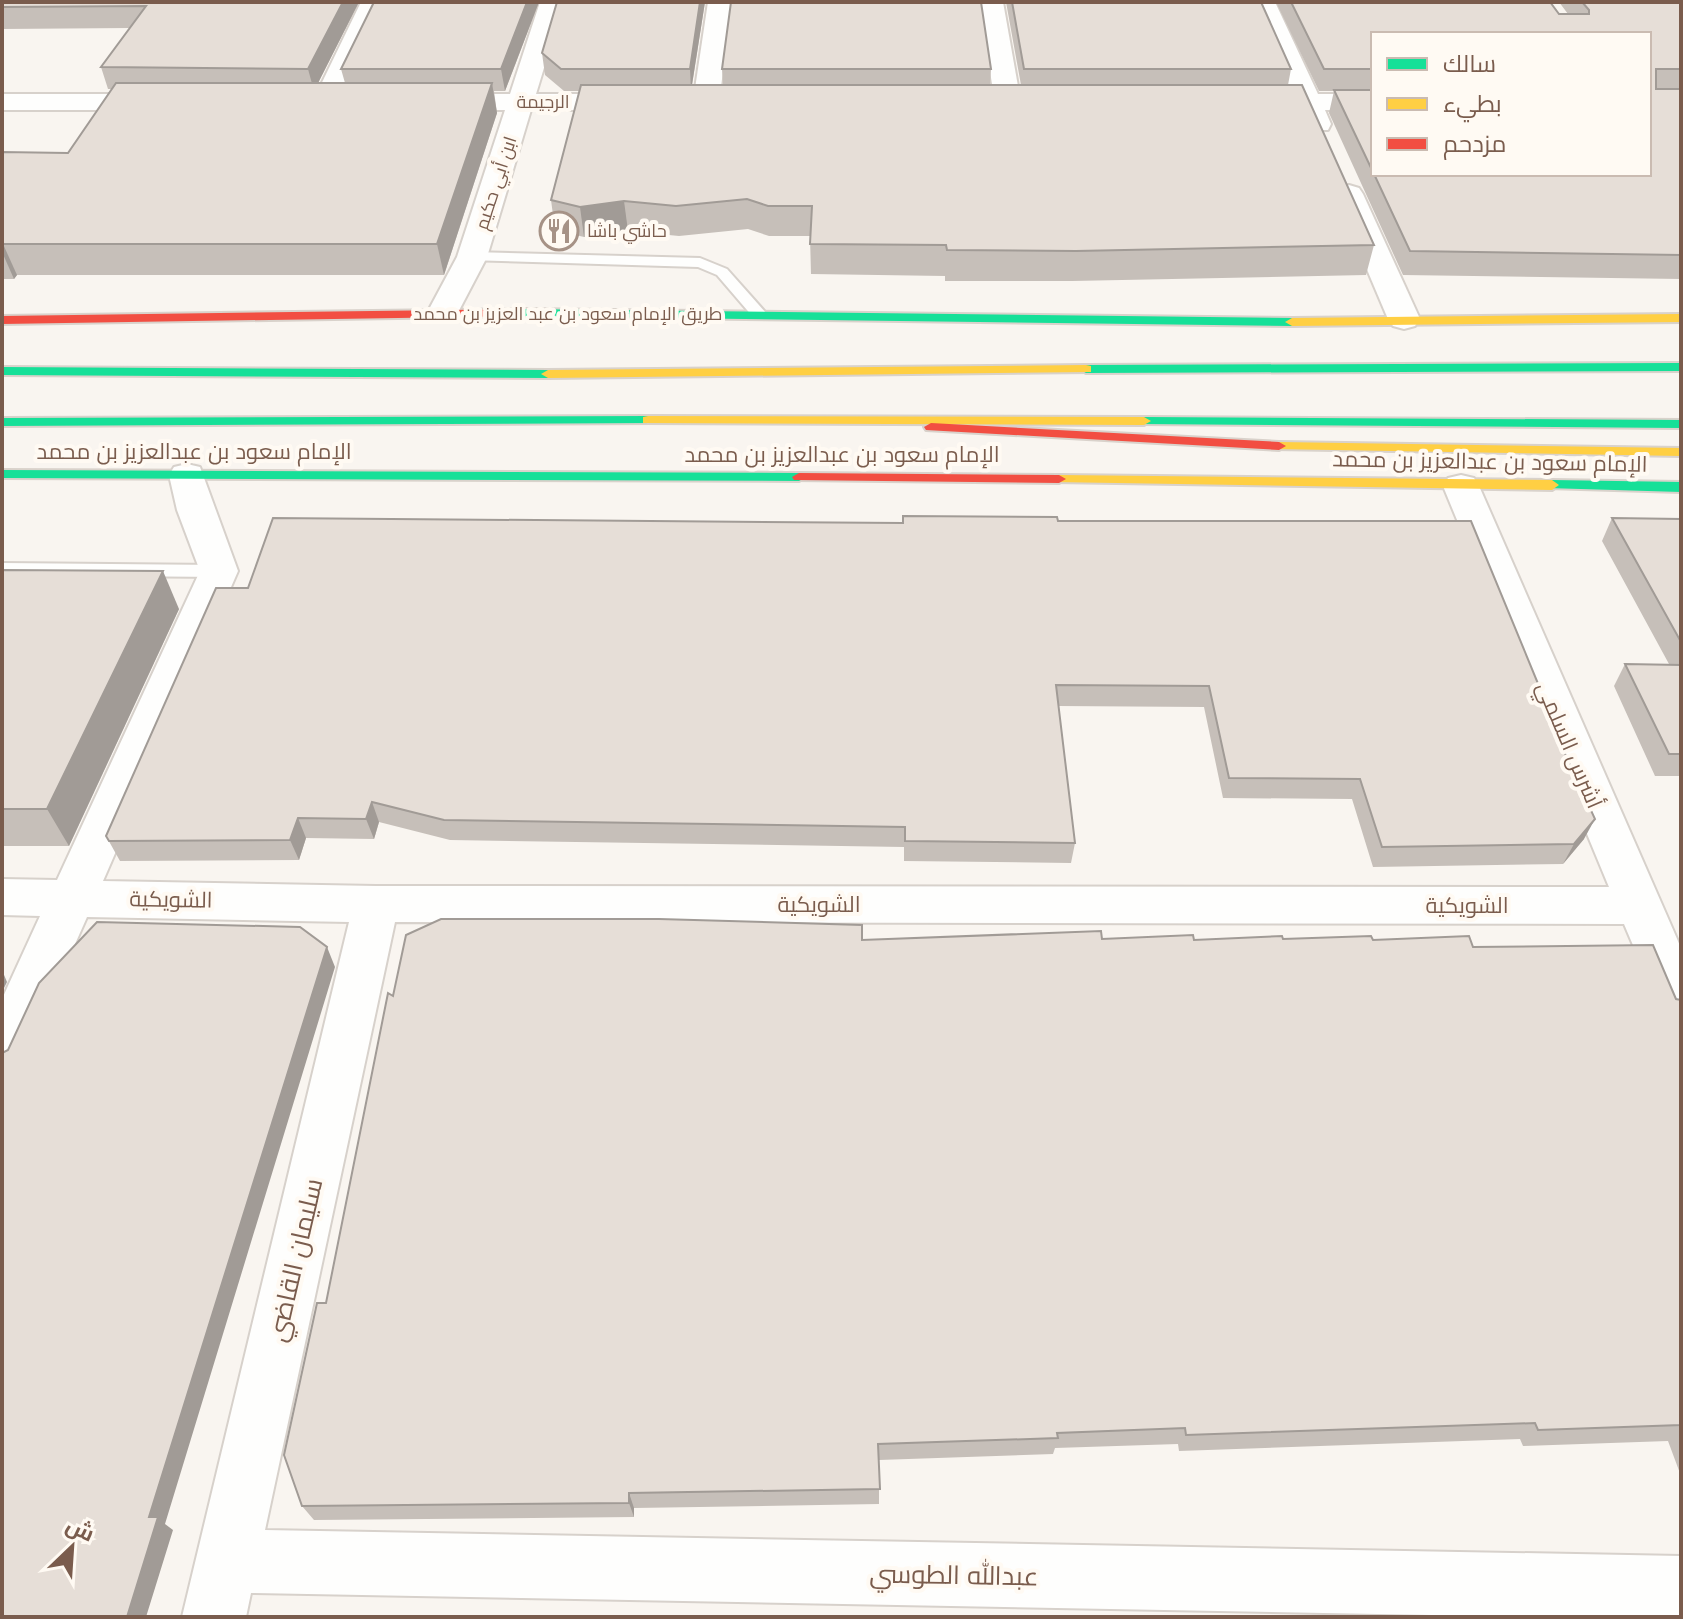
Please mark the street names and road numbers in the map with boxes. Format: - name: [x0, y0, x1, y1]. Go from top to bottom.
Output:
- street label: الرجيمة: [516, 92, 570, 113]
- street label: ابن أبي حكيم: [471, 134, 524, 233]
- street label: طريق الإمام سعود بن عبد العزيز بن محمد: [414, 304, 722, 326]
- street label: الإمام سعود بن عبدالعزيز بن محمد: [36, 439, 352, 467]
- street label: الإمام سعود بن عبدالعزيز بن محمد: [684, 442, 1000, 470]
- street label: الإمام سعود بن عبدالعزيز بن محمد: [1332, 446, 1648, 480]
- street label: أشرس السلمي: [1528, 678, 1608, 814]
- street label: الشويكية: [129, 886, 213, 913]
- street label: الشويكية: [777, 892, 861, 917]
- street label: الشويكية: [1425, 893, 1509, 918]
- street label: سليمان القاضي: [262, 1175, 332, 1345]
- street label: عبدالله الطوسي: [869, 1557, 1039, 1595]

